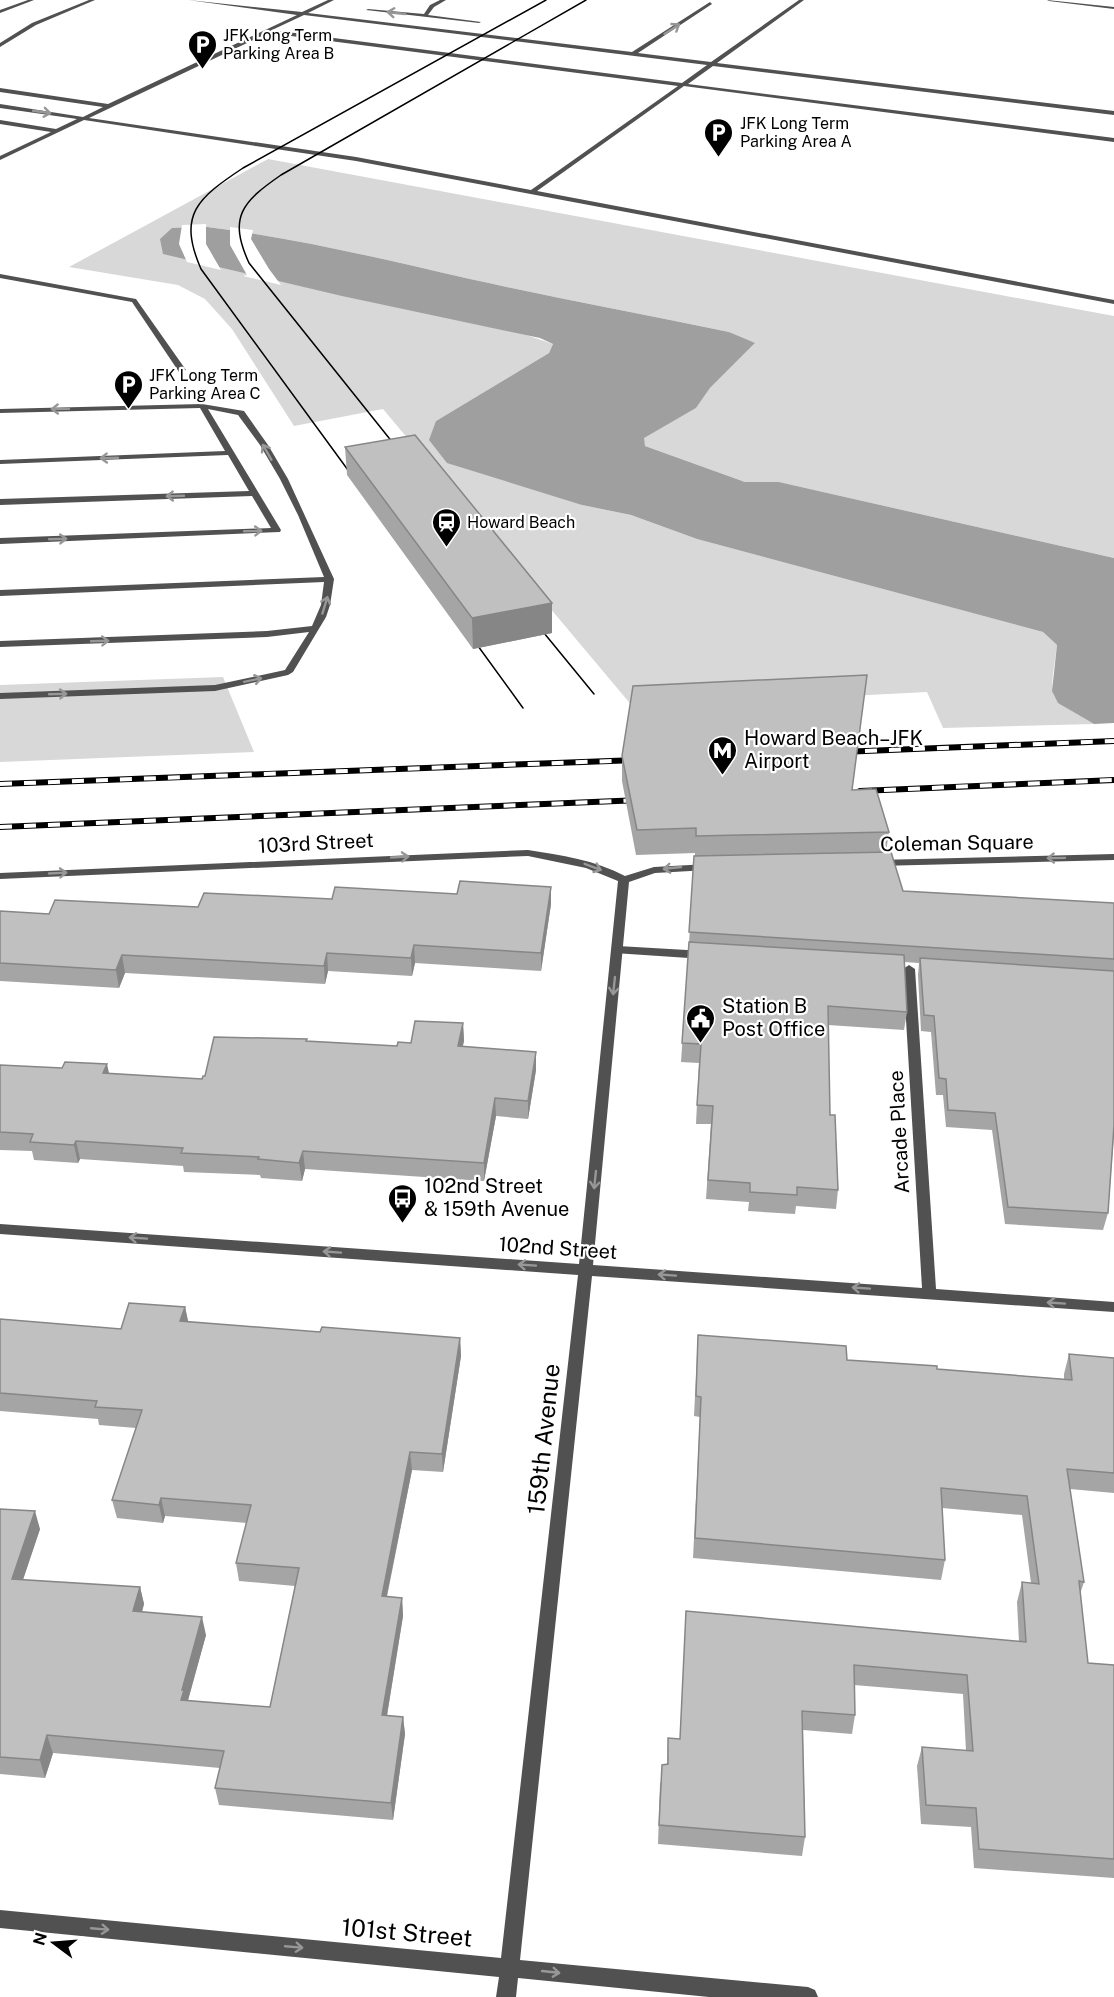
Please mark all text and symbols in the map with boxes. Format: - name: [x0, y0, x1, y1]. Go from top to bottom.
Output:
- one-way arrow: [387, 7, 407, 18]
- one-way arrow: [663, 22, 680, 35]
- place label: JFK Long Term Parking Area B: [223, 26, 334, 63]
- parking icon: JFK Long Term Parking Area B: [186, 28, 218, 70]
- one-way arrow: [31, 107, 51, 118]
- place label: JFK Long Term Parking Area A: [740, 114, 852, 151]
- parking icon: JFK Long Term Parking Area A: [703, 116, 735, 158]
- place label: JFK Long Term Parking Area C: [149, 366, 260, 403]
- parking icon: JFK Long Term Parking Area C: [112, 368, 144, 410]
- one-way arrow: [50, 404, 70, 415]
- one-way arrow: [260, 444, 272, 461]
- one-way arrow: [99, 452, 119, 463]
- one-way arrow: [166, 490, 186, 501]
- station icon: Howard Beach: [430, 506, 462, 548]
- place label: Howard Beach: [467, 513, 575, 532]
- one-way arrow: [243, 526, 263, 537]
- one-way arrow: [48, 533, 68, 544]
- one-way arrow: [320, 596, 331, 615]
- one-way arrow: [90, 635, 110, 646]
- one-way arrow: [243, 674, 262, 686]
- one-way arrow: [48, 689, 68, 700]
- place label: Howard Beach–JFK Airport: [744, 726, 923, 773]
- metro station icon: Howard Beach–JFK Airport: [707, 734, 739, 776]
- street label: 103rd Street: [258, 828, 374, 858]
- street label: Coleman Square: [880, 830, 1034, 856]
- one-way arrow: [390, 852, 410, 863]
- one-way arrow: [1046, 852, 1066, 864]
- one-way arrow: [584, 862, 602, 873]
- one-way arrow: [662, 863, 682, 874]
- one-way arrow: [48, 868, 68, 879]
- one-way arrow: [608, 976, 619, 996]
- place label: Station B Post Office: [722, 994, 825, 1041]
- public building icon: Station B Post Office: [685, 1002, 717, 1044]
- street label: Arcade Place: [884, 1070, 914, 1194]
- one-way arrow: [589, 1170, 600, 1190]
- place label: 102nd Street & 159th Avenue: [424, 1174, 569, 1221]
- bus stop icon: 102nd Street & 159th Avenue: [387, 1182, 419, 1224]
- one-way arrow: [128, 1232, 148, 1243]
- street label: 102nd Street: [498, 1232, 618, 1264]
- one-way arrow: [323, 1246, 343, 1257]
- one-way arrow: [517, 1259, 537, 1270]
- one-way arrow: [657, 1269, 677, 1280]
- one-way arrow: [852, 1283, 872, 1294]
- one-way arrow: [1046, 1297, 1066, 1308]
- street label: 159th Avenue: [521, 1362, 565, 1516]
- street label: 101st Street: [340, 1912, 474, 1952]
- north arrow: [24, 1913, 84, 1973]
- one-way arrow: [90, 1924, 110, 1935]
- text: N: [29, 1930, 51, 1948]
- one-way arrow: [284, 1942, 304, 1953]
- one-way arrow: [541, 1967, 560, 1978]

